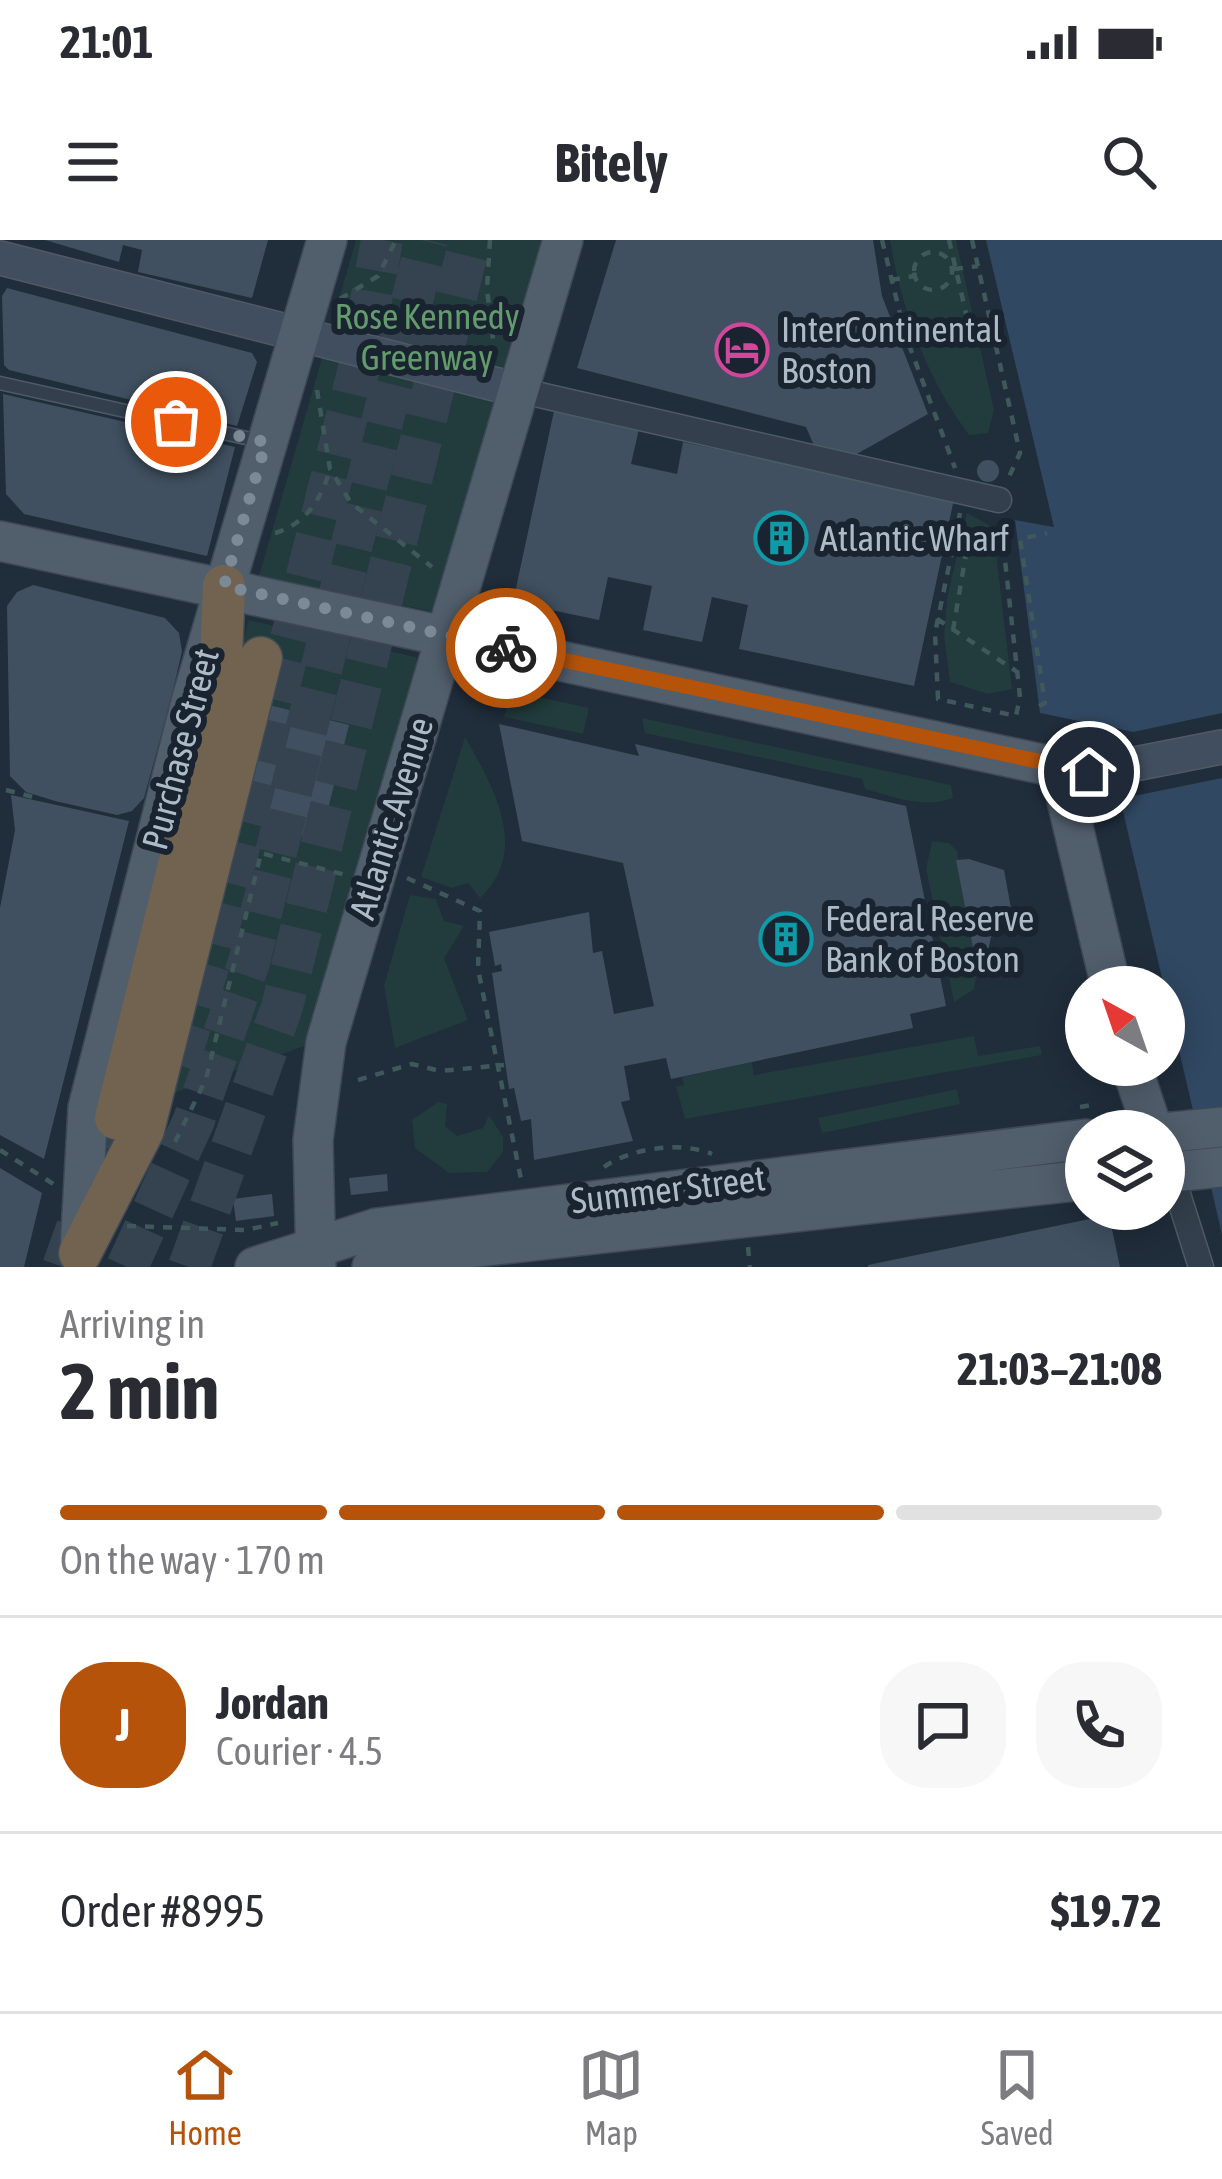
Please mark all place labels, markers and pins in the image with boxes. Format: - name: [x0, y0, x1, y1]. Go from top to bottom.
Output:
- place label: InterContinental Boston: [781, 308, 1002, 391]
- hotel icon: InterContinental Boston: [714, 322, 770, 378]
- pin: [125, 371, 227, 473]
- building icon: Atlantic Wharf: [753, 510, 809, 566]
- place label: Atlantic Wharf: [820, 517, 1009, 559]
- pin: [1038, 721, 1140, 823]
- place label: Federal Reserve Bank of Boston: [825, 897, 1034, 980]
- building icon: Federal Reserve Bank of Boston: [758, 911, 814, 967]

